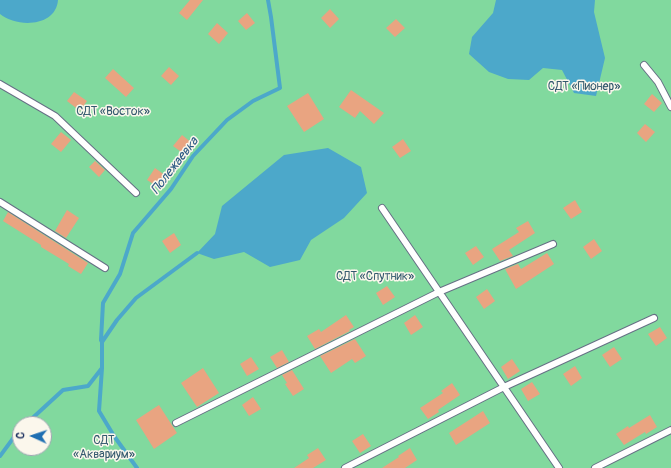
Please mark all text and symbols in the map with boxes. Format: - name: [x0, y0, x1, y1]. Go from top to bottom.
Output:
- park label: СДТ «Пионер»: [548, 80, 620, 94]
- park label: СДТ «Восток»: [76, 105, 150, 119]
- water label: Полежаевка: [148, 134, 202, 198]
- park label: СДТ «Спутник»: [336, 270, 414, 284]
- north arrow: [12, 416, 52, 456]
- text: С: [14, 432, 27, 439]
- park label: СДТ «Аквариум»: [73, 434, 135, 462]

